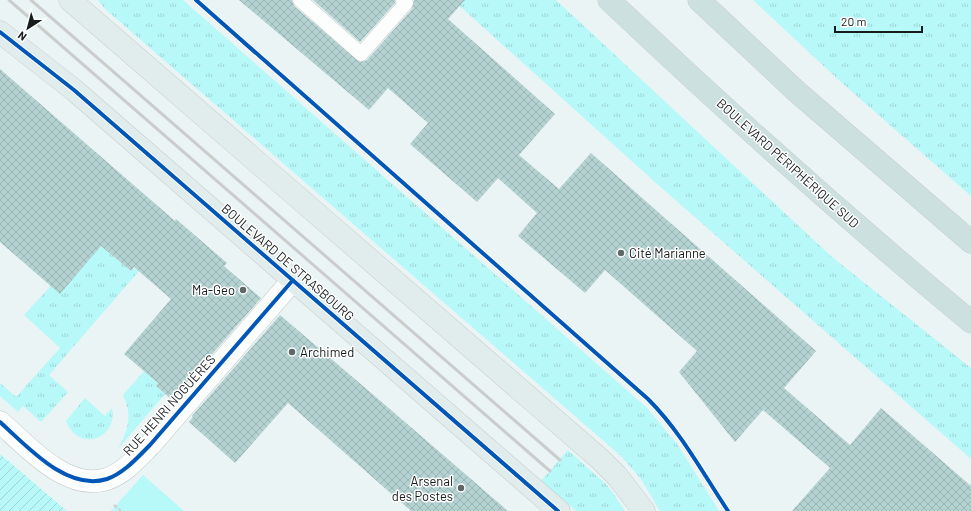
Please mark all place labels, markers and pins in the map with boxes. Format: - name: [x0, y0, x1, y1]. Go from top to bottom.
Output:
- place label: Cité Marianne: [629, 245, 706, 261]
- marker: Cité Marianne: [616, 248, 626, 258]
- place label: Ma-Geo: [192, 282, 235, 298]
- marker: Ma-Geo: [238, 285, 248, 295]
- place label: Archimed: [300, 344, 354, 360]
- marker: Archimed: [287, 347, 297, 357]
- place label: Arsenal des Postes: [392, 473, 453, 504]
- marker: Arsenal des Postes: [456, 483, 466, 493]

